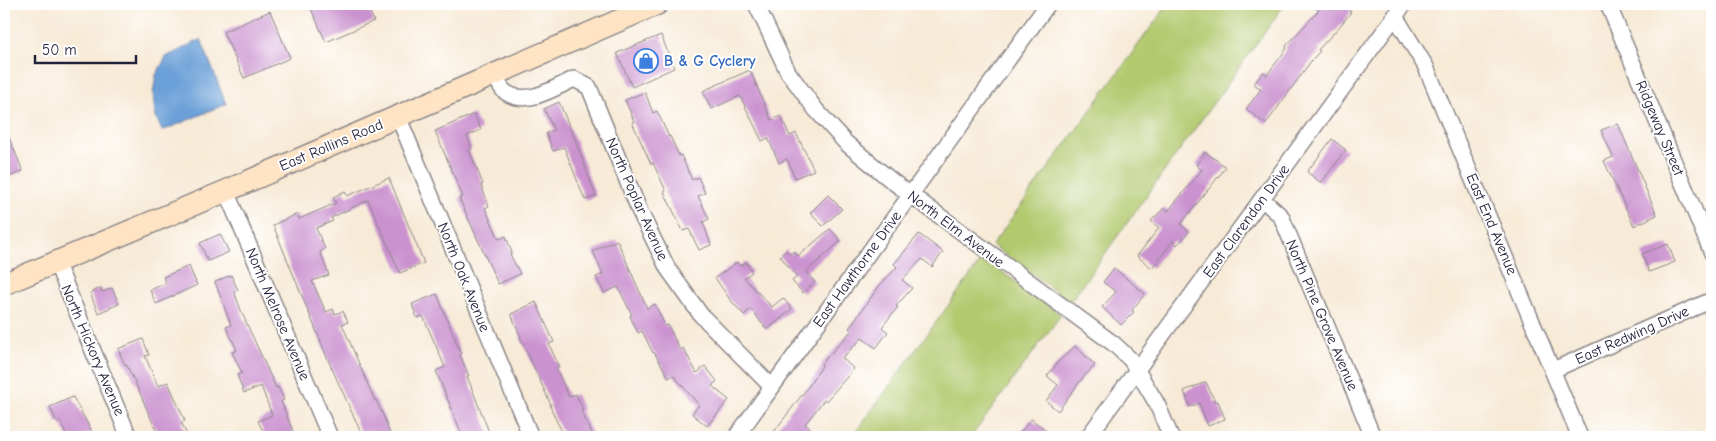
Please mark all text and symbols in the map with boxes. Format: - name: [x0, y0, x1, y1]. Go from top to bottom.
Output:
- scale bar: [35, 32, 136, 64]
- text: 50 m: [42, 41, 77, 59]
- shop icon: B & G Cyclery: [633, 48, 659, 74]
- place label: B & G Cyclery: [664, 52, 756, 70]
- street label: Ridgeway Street: [1632, 78, 1688, 179]
- street label: East Rollins Road: [276, 115, 386, 175]
- street label: North Poplar Avenue: [602, 135, 672, 264]
- street label: East Clarendon Drive: [1199, 161, 1293, 281]
- street label: East End Avenue: [1463, 171, 1522, 278]
- street label: North Elm Avenue: [904, 187, 1008, 272]
- street label: East Hawthorne Drive: [809, 207, 905, 331]
- street label: North Oak Avenue: [434, 220, 494, 335]
- street label: North Pine Grove Avenue: [1282, 237, 1362, 394]
- street label: North Melrose Avenue: [242, 245, 314, 383]
- street label: North Hickory Avenue: [57, 282, 129, 419]
- street label: East Redwing Drive: [1572, 302, 1692, 368]

